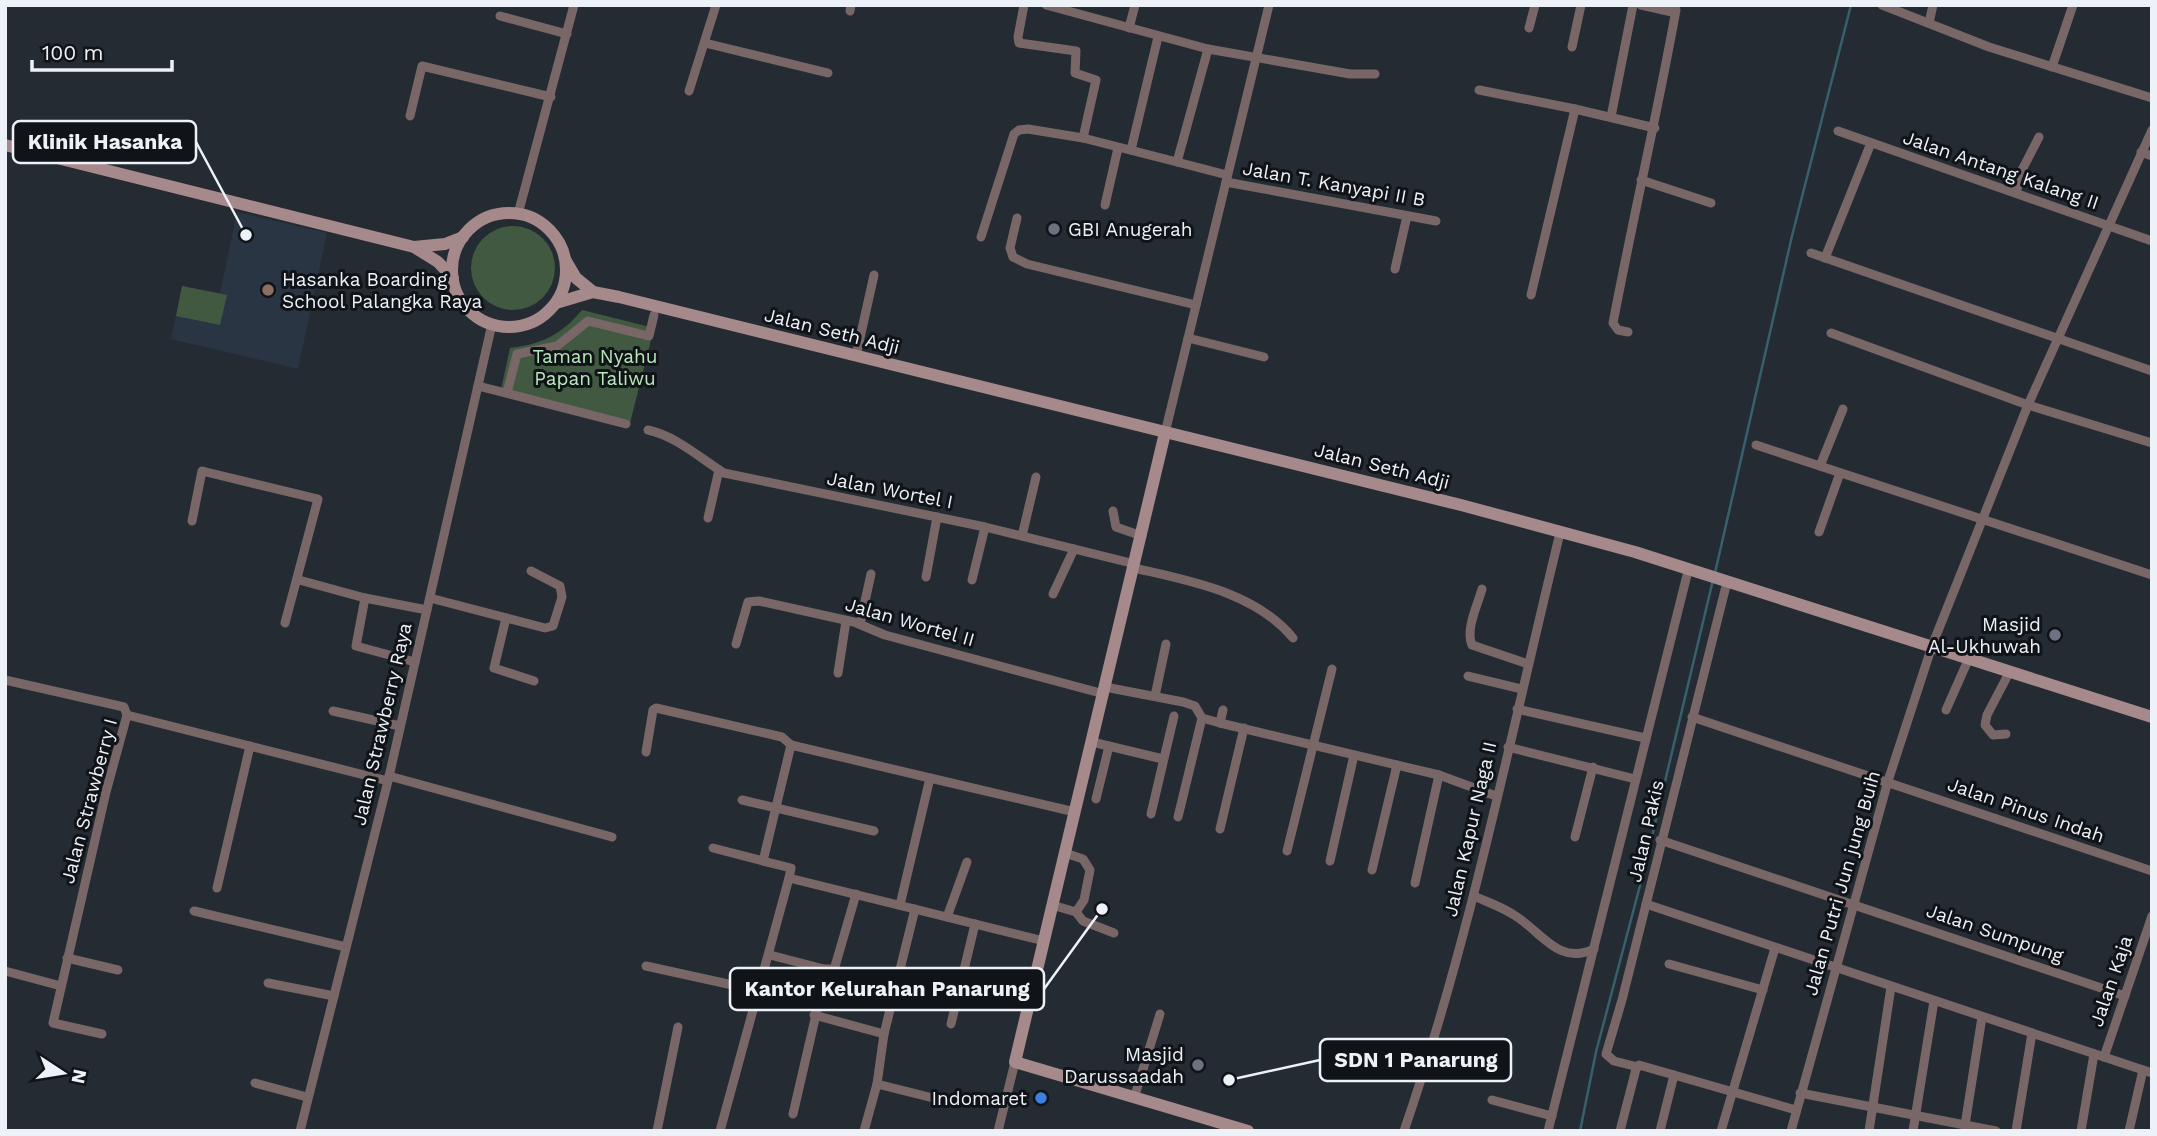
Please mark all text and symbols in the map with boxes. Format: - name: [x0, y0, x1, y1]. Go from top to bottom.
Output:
- scale bar: [32, 28, 172, 72]
- text: 100 m: [42, 40, 104, 65]
- callout: Klinik Hasanka: [13, 121, 196, 163]
- street label: Jalan Antang Kalang II: [1900, 126, 2102, 214]
- text: Klinik Hasanka: [28, 129, 183, 154]
- street label: Jalan T. Kanyapi II B: [1241, 157, 1427, 211]
- place label: GBI Anugerah: [1068, 218, 1193, 241]
- marker: GBI Anugerah: [1046, 221, 1062, 237]
- place label: Hasanka Boarding School Palangka Raya: [282, 268, 483, 313]
- marker: Hasanka Boarding School Palangka Raya: [260, 282, 276, 298]
- street label: Jalan Seth Adji: [762, 303, 902, 359]
- park label: Taman Nyahu Papan Taliwu: [532, 345, 658, 390]
- street label: Jalan Seth Adji: [1312, 438, 1452, 494]
- street label: Jalan Wortel I: [825, 467, 955, 513]
- street label: Jalan Wortel II: [843, 593, 977, 651]
- place label: Masjid Al-Ukhuwah: [1928, 613, 2041, 658]
- street label: Jalan Strawberry Raya: [347, 620, 417, 828]
- marker: Masjid Al-Ukhuwah: [2047, 627, 2063, 643]
- street label: Jalan Strawberry I: [56, 716, 122, 886]
- street label: Jalan Kapur Naga II: [1439, 739, 1501, 919]
- street label: Jalan Putri Jun jung Buih: [1799, 768, 1885, 998]
- street label: Jalan Pinus Indah: [1945, 772, 2107, 848]
- street label: Jalan Pakis: [1623, 778, 1669, 884]
- street label: Jalan Sumpung: [1923, 899, 2067, 968]
- street label: Jalan Kaja: [2085, 932, 2137, 1030]
- callout: Kantor Kelurahan Panarung: [730, 968, 1044, 1010]
- text: Kantor Kelurahan Panarung: [744, 976, 1030, 1001]
- north arrow: [28, 1038, 98, 1108]
- callout: SDN 1 Panarung: [1320, 1039, 1511, 1081]
- place label: Masjid Darussaadah: [1064, 1043, 1184, 1088]
- text: SDN 1 Panarung: [1334, 1047, 1498, 1072]
- marker: Masjid Darussaadah: [1190, 1057, 1206, 1073]
- text: N: [66, 1067, 92, 1086]
- place label: Indomaret: [931, 1087, 1027, 1110]
- marker: Indomaret: [1033, 1090, 1049, 1106]

